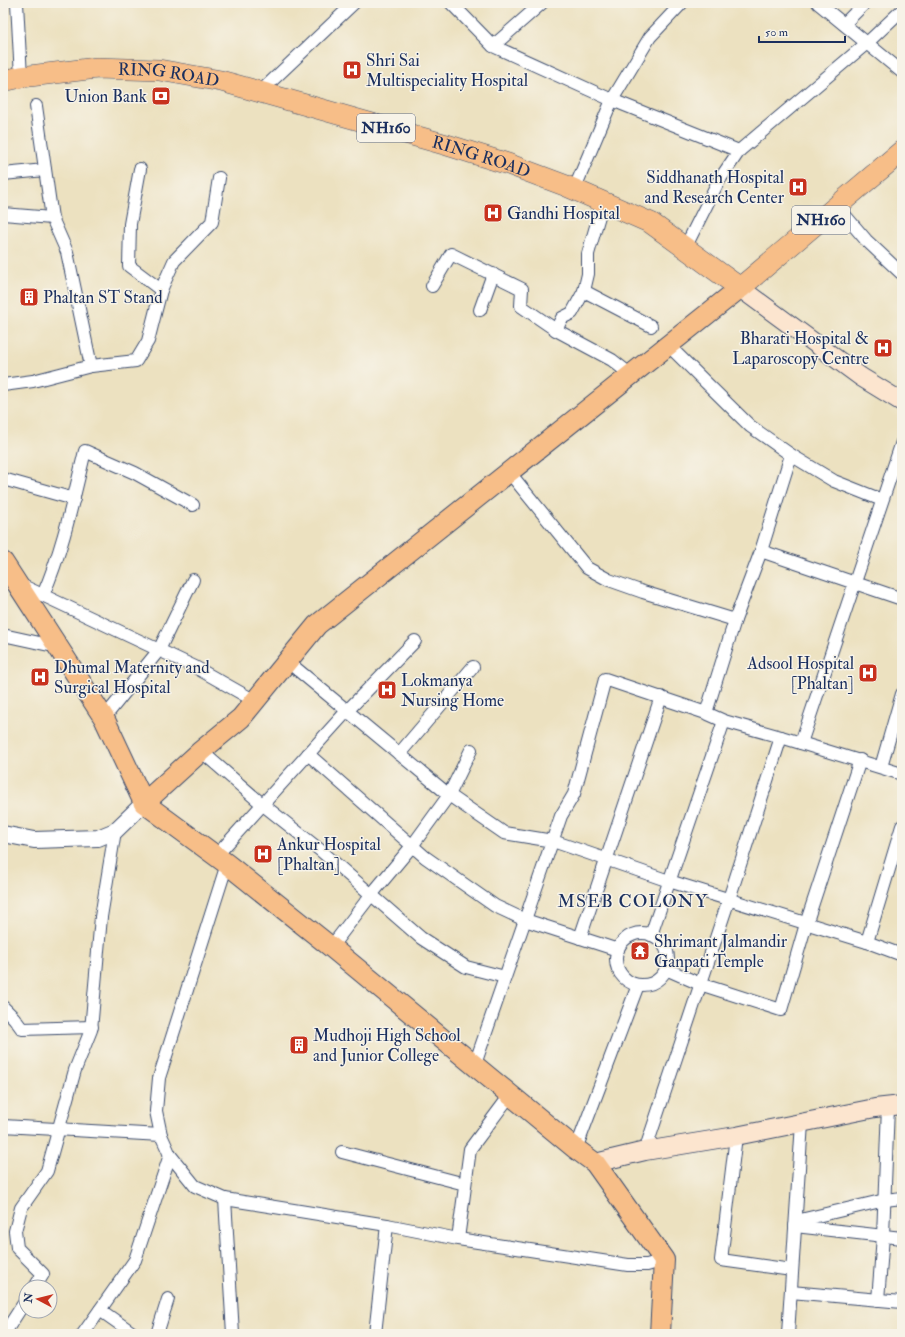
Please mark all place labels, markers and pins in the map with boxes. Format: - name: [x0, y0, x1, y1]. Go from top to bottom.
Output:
- place label: Shri Sai Multispeciality Hospital: [366, 50, 529, 92]
- hospital icon: Shri Sai Multispeciality Hospital: [341, 59, 363, 81]
- bank icon: Union Bank: [150, 85, 172, 107]
- place label: Union Bank: [64, 86, 147, 107]
- place label: Siddhanath Hospital and Research Center: [644, 167, 785, 208]
- hospital icon: Siddhanath Hospital and Research Center: [787, 176, 809, 198]
- hospital icon: Gandhi Hospital: [482, 202, 504, 224]
- place label: Gandhi Hospital: [507, 203, 621, 225]
- building icon: Phaltan ST Stand: [18, 286, 40, 308]
- place label: Phaltan ST Stand: [43, 287, 163, 308]
- place label: Bharati Hospital & Laparoscopy Centre: [732, 328, 869, 370]
- hospital icon: Bharati Hospital & Laparoscopy Centre: [872, 337, 894, 359]
- place label: Adsool Hospital [Phaltan]: [746, 653, 855, 694]
- place label: Dhumal Maternity and Surgical Hospital: [54, 657, 210, 699]
- hospital icon: Adsool Hospital [Phaltan]: [857, 662, 879, 684]
- hospital icon: Dhumal Maternity and Surgical Hospital: [29, 666, 51, 688]
- place label: Lokmanya Nursing Home: [401, 670, 504, 711]
- hospital icon: Lokmanya Nursing Home: [376, 679, 398, 701]
- place label: Ankur Hospital [Phaltan]: [276, 834, 381, 875]
- hospital icon: Ankur Hospital [Phaltan]: [252, 843, 274, 865]
- place label: Shrimant Jalmandir Ganpati Temple: [654, 931, 788, 973]
- temple icon: Shrimant Jalmandir Ganpati Temple: [629, 940, 651, 962]
- place label: Mudhoji High School and Junior College: [313, 1025, 461, 1067]
- building icon: Mudhoji High School and Junior College: [288, 1034, 310, 1056]

